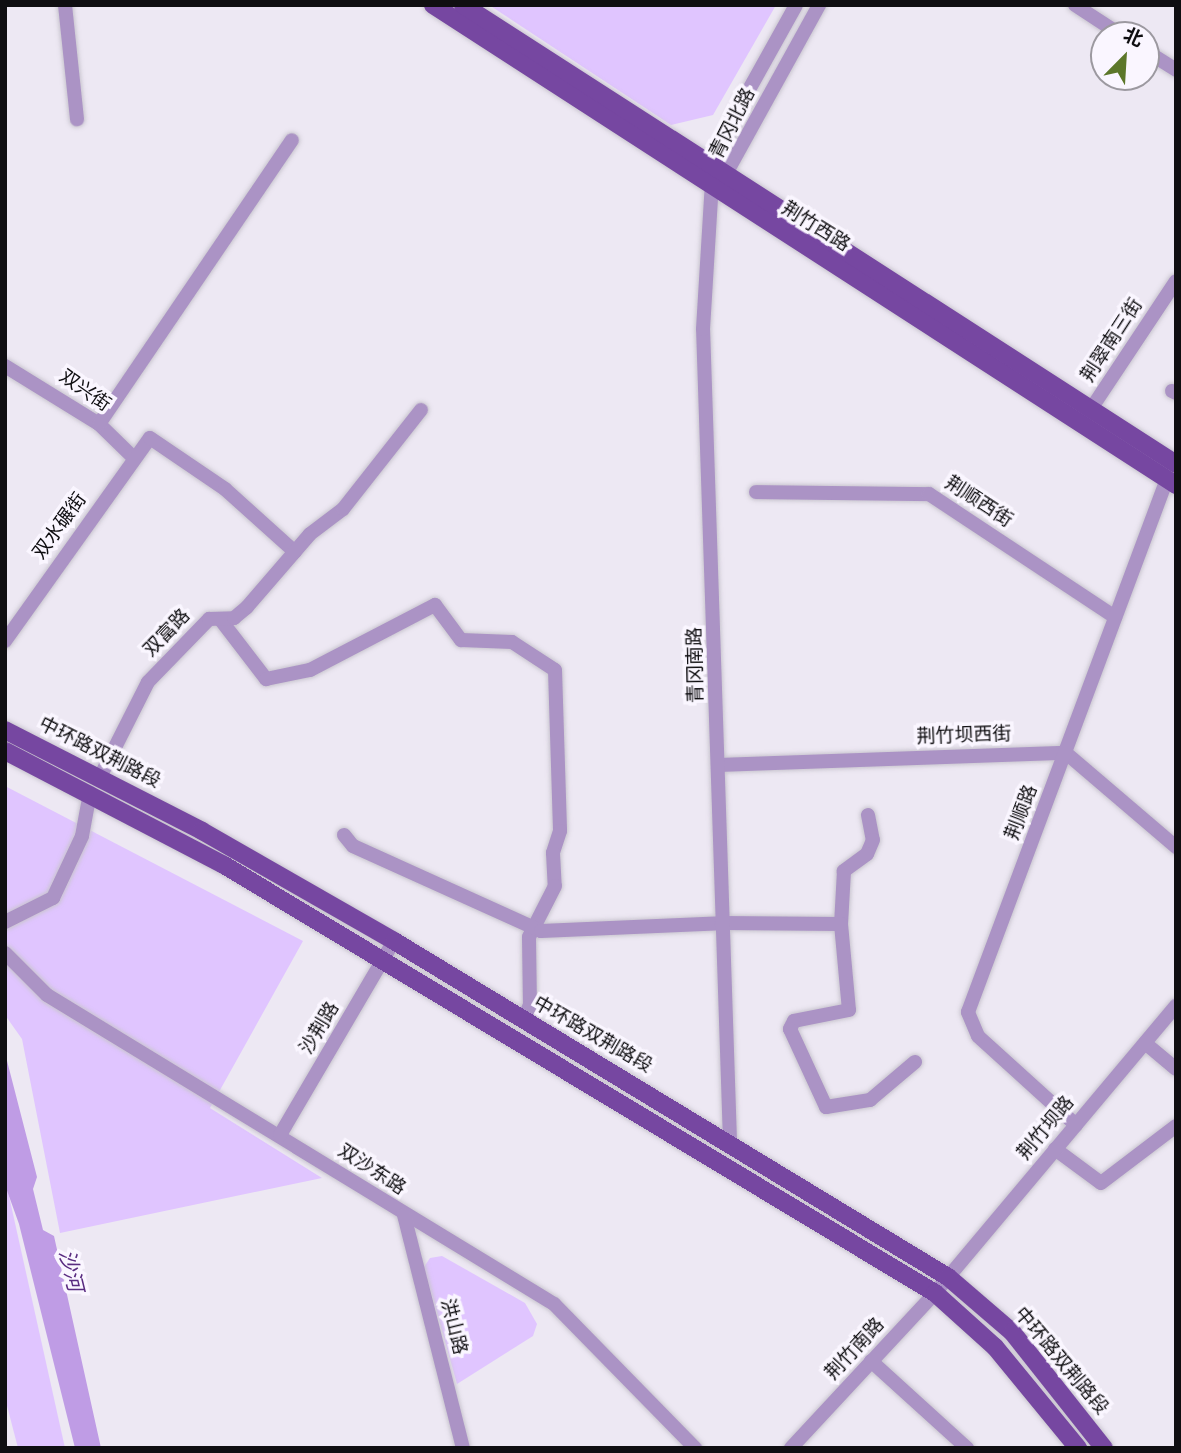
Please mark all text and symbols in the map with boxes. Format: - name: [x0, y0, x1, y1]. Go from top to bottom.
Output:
- north arrow: [1090, 21, 1160, 91]
- text: 北: [1119, 24, 1146, 53]
- street label: 青冈北路: [707, 85, 761, 163]
- street label: 荆竹西路: [777, 198, 853, 258]
- street label: 荆翠南三街: [1078, 295, 1148, 387]
- street label: 双兴街: [54, 366, 114, 418]
- street label: 荆顺西街: [940, 473, 1016, 533]
- street label: 双水碾街: [29, 490, 93, 564]
- street label: 双富路: [140, 606, 196, 662]
- street label: 青冈南路: [685, 627, 709, 703]
- street label: 中环路双荆路段: [35, 714, 163, 794]
- street label: 荆竹坝西街: [916, 724, 1012, 750]
- street label: 荆顺路: [1002, 782, 1044, 844]
- street label: 中环路双荆路段: [529, 993, 655, 1079]
- street label: 沙荆路: [297, 999, 345, 1059]
- street label: 荆竹坝路: [1014, 1093, 1080, 1165]
- street label: 双沙东路: [333, 1141, 409, 1201]
- water label: 沙河: [52, 1248, 86, 1294]
- street label: 洪山路: [434, 1297, 470, 1357]
- street label: 中环路双荆路段: [1009, 1304, 1111, 1420]
- street label: 荆竹南路: [822, 1314, 890, 1386]

